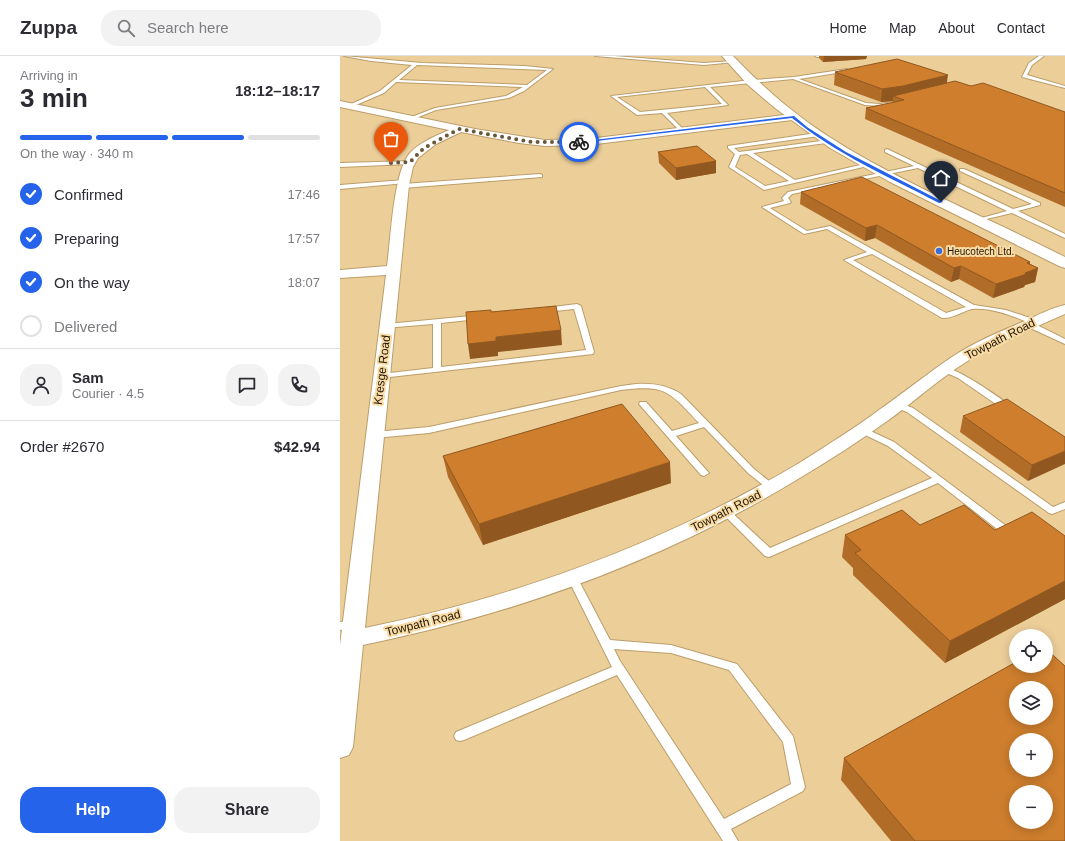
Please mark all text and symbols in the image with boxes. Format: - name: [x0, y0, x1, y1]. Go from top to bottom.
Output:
- search box: [101, 10, 381, 46]
- text: Zuppa: [20, 17, 77, 38]
- icon: search: [115, 17, 137, 39]
- text: Search here: [147, 19, 229, 36]
- text: Home: [830, 20, 867, 36]
- text: Map: [889, 20, 916, 36]
- text: About: [938, 20, 975, 36]
- text: Contact: [997, 20, 1045, 36]
- text: Arriving in: [20, 68, 78, 83]
- text: 18:12–18:17: [235, 82, 320, 99]
- text: 3 min: [20, 83, 88, 113]
- pin: [374, 122, 408, 163]
- courier: [559, 122, 599, 162]
- icon: bag: [380, 128, 402, 150]
- icon: bike: [568, 131, 590, 153]
- text: On the way · 340 m: [20, 146, 133, 161]
- pin: [924, 161, 958, 202]
- icon: home: [930, 167, 952, 189]
- icon: check: [20, 183, 42, 205]
- text: Confirmed: [54, 186, 123, 203]
- text: 17:46: [287, 187, 320, 202]
- icon: check: [20, 227, 42, 249]
- text: Preparing: [54, 230, 119, 247]
- text: 17:57: [287, 231, 320, 246]
- marker: Heucotech Ltd.: [934, 246, 944, 256]
- place label: Heucotech Ltd.: [947, 246, 1014, 257]
- icon: check: [20, 271, 42, 293]
- text: On the way: [54, 274, 130, 291]
- text: 18:07: [287, 275, 320, 290]
- street label: Towpath Road: [963, 315, 1037, 363]
- text: Delivered: [54, 318, 117, 335]
- street label: Kresge Road: [371, 334, 393, 406]
- button: person: [20, 364, 62, 406]
- button: chat: [226, 364, 268, 406]
- button: phone: [278, 364, 320, 406]
- text: Sam: [72, 369, 104, 386]
- text: Courier · 4.5: [72, 386, 144, 401]
- text: Order #2670: [20, 438, 104, 455]
- text: $42.94: [274, 438, 320, 455]
- street label: Towpath Road: [689, 487, 763, 535]
- street label: Towpath Road: [384, 607, 462, 639]
- map controls: [1009, 629, 1053, 829]
- button: locate: [1009, 629, 1053, 673]
- button: layers: [1009, 681, 1053, 725]
- button: +: [1009, 733, 1053, 777]
- button: −: [1009, 785, 1053, 829]
- button: Help: [20, 787, 166, 833]
- button: Share: [174, 787, 320, 833]

